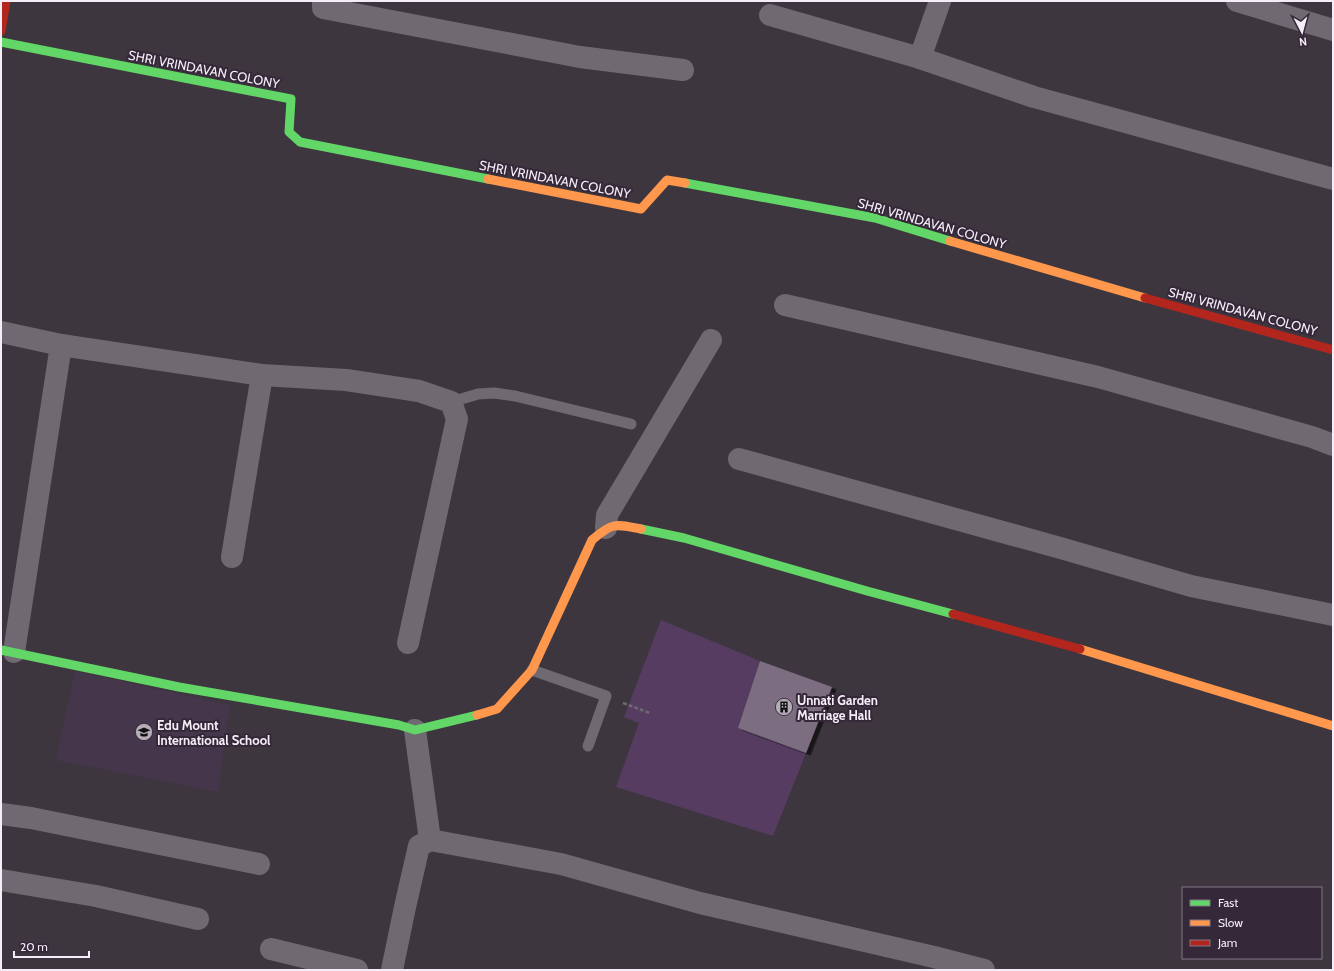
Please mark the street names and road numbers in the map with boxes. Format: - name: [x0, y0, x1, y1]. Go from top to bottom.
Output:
- street label: SHRI VRINDAVAN COLONY: [127, 46, 282, 92]
- street label: SHRI VRINDAVAN COLONY: [478, 156, 633, 202]
- street label: SHRI VRINDAVAN COLONY: [856, 194, 1009, 252]
- street label: SHRI VRINDAVAN COLONY: [1167, 283, 1320, 339]

